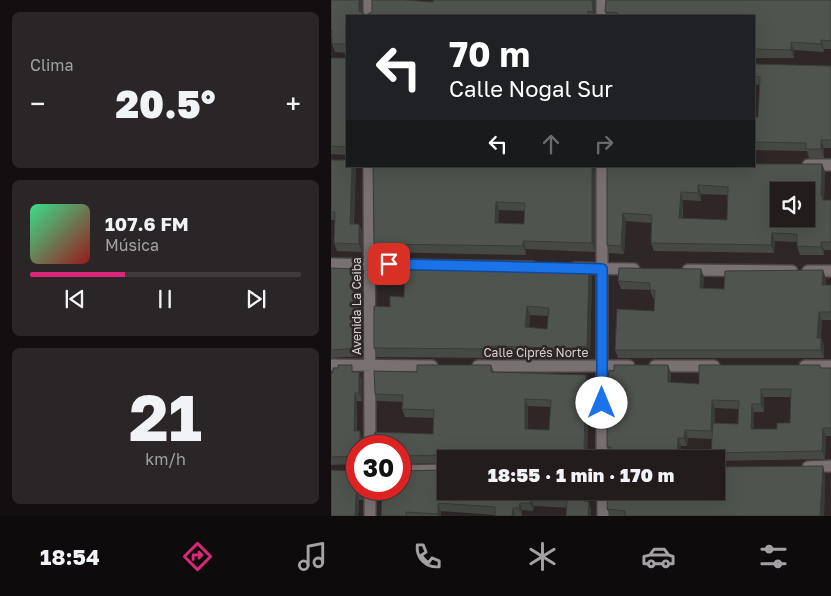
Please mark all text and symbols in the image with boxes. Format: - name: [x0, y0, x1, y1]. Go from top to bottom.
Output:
- text: 70 m: [449, 33, 530, 75]
- icon: left: [366, 35, 431, 100]
- text: Clima: [30, 55, 74, 75]
- text: Calle Nogal Sur: [449, 75, 613, 102]
- text: 20.5°: [116, 81, 215, 126]
- text: −: [30, 87, 45, 120]
- text: +: [286, 87, 301, 120]
- icon: left: [484, 130, 512, 158]
- icon: ahead: [537, 130, 565, 158]
- icon: right: [590, 130, 618, 158]
- map controls: [770, 182, 815, 227]
- button: sound: [770, 182, 815, 227]
- text: 107.6 FM: [105, 212, 189, 235]
- text: Música: [105, 235, 159, 255]
- pin: [368, 243, 410, 285]
- icon: arrive: [375, 250, 403, 278]
- street label: Avenida La Ceiba: [349, 257, 364, 355]
- icon: previous: [61, 285, 89, 313]
- icon: pause: [151, 285, 179, 313]
- icon: next: [242, 285, 270, 313]
- street label: Calle Ciprés Norte: [483, 345, 589, 360]
- position arrow: [575, 376, 627, 428]
- text: 21: [129, 377, 202, 455]
- speed limit sign: 30: [346, 435, 411, 500]
- text: km/h: [145, 449, 186, 469]
- text: 18:55 · 1 min · 170 m: [488, 463, 674, 486]
- icon: directions: [180, 539, 215, 574]
- icon: music: [295, 539, 330, 574]
- icon: phone: [410, 539, 445, 574]
- icon: climate: [525, 539, 560, 574]
- icon: car: [641, 539, 676, 574]
- icon: filters: [756, 539, 791, 574]
- text: 18:54: [40, 543, 100, 570]

